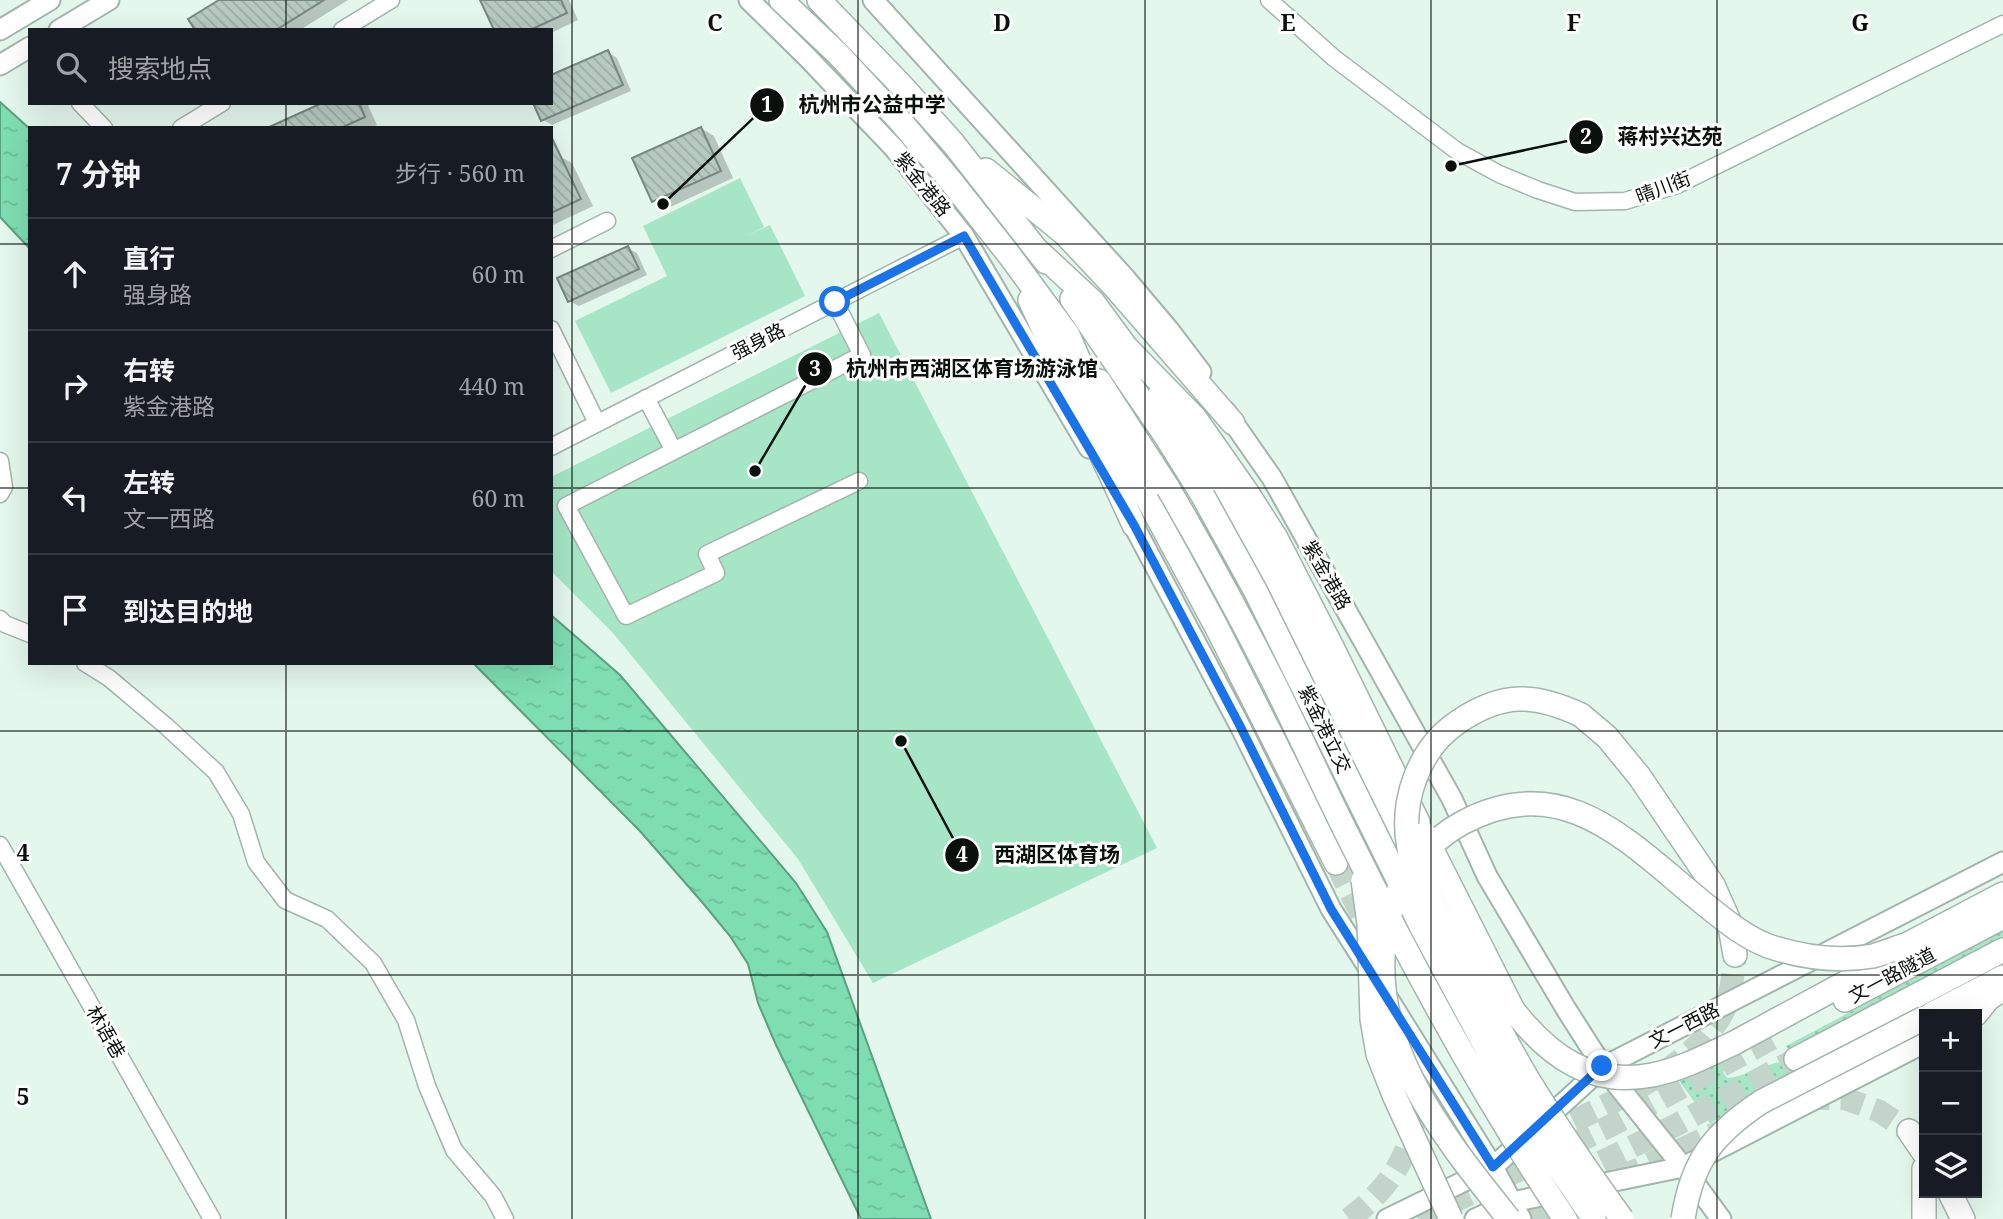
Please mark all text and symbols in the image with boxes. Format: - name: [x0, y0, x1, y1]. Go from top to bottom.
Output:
- text: C: [707, 6, 723, 38]
- text: D: [993, 6, 1011, 38]
- text: E: [1280, 6, 1296, 38]
- text: F: [1567, 6, 1581, 38]
- text: G: [1851, 6, 1869, 38]
- search box: [28, 28, 553, 105]
- icon: search: [52, 48, 90, 86]
- text: 搜索地点: [108, 50, 212, 86]
- callout: 杭州市公益中学: [749, 84, 959, 126]
- text: 1: [761, 90, 773, 118]
- text: 杭州市公益中学: [799, 90, 946, 118]
- callout: 蒋村兴达苑: [1568, 116, 1736, 158]
- text: 2: [1580, 122, 1592, 150]
- text: 蒋村兴达苑: [1618, 122, 1723, 150]
- street label: 紫金港路: [889, 146, 957, 222]
- text: 7 分钟: [56, 153, 141, 194]
- text: 步行 · 560 m: [395, 157, 525, 189]
- street label: 晴川街: [1632, 165, 1694, 209]
- text: 直行: [123, 240, 175, 276]
- icon: ahead: [56, 255, 94, 293]
- text: 60 m: [472, 258, 525, 290]
- text: 强身路: [123, 278, 192, 310]
- route start: [819, 286, 850, 317]
- street label: 强身路: [727, 316, 789, 366]
- callout: 杭州市西湖区体育场游泳馆: [797, 348, 1112, 390]
- text: 右转: [123, 352, 175, 388]
- text: 3: [809, 354, 821, 382]
- text: 杭州市西湖区体育场游泳馆: [846, 354, 1098, 382]
- icon: right: [56, 367, 94, 405]
- text: 440 m: [459, 370, 525, 402]
- text: 紫金港路: [123, 390, 215, 422]
- text: 左转: [123, 464, 175, 500]
- icon: left: [56, 479, 94, 517]
- text: 60 m: [472, 482, 525, 514]
- text: 文一西路: [123, 502, 215, 534]
- street label: 紫金港路: [1297, 536, 1357, 614]
- icon: arrive: [56, 591, 94, 629]
- text: 到达目的地: [123, 593, 253, 629]
- street label: 紫金港立交: [1292, 681, 1358, 777]
- callout: 西湖区体育场: [945, 834, 1134, 876]
- text: 4: [17, 836, 30, 868]
- text: 4: [956, 840, 968, 868]
- text: 西湖区体育场: [994, 840, 1120, 868]
- street label: 文一路隧道: [1844, 941, 1940, 1009]
- street label: 文一西路: [1644, 996, 1724, 1054]
- street label: 林语巷: [80, 1001, 132, 1063]
- map controls: [1919, 1009, 1982, 1198]
- button: +: [1919, 1009, 1982, 1072]
- route end: [1586, 1050, 1617, 1081]
- button: −: [1919, 1072, 1982, 1135]
- text: 5: [17, 1080, 30, 1112]
- button: layers: [1919, 1135, 1982, 1198]

